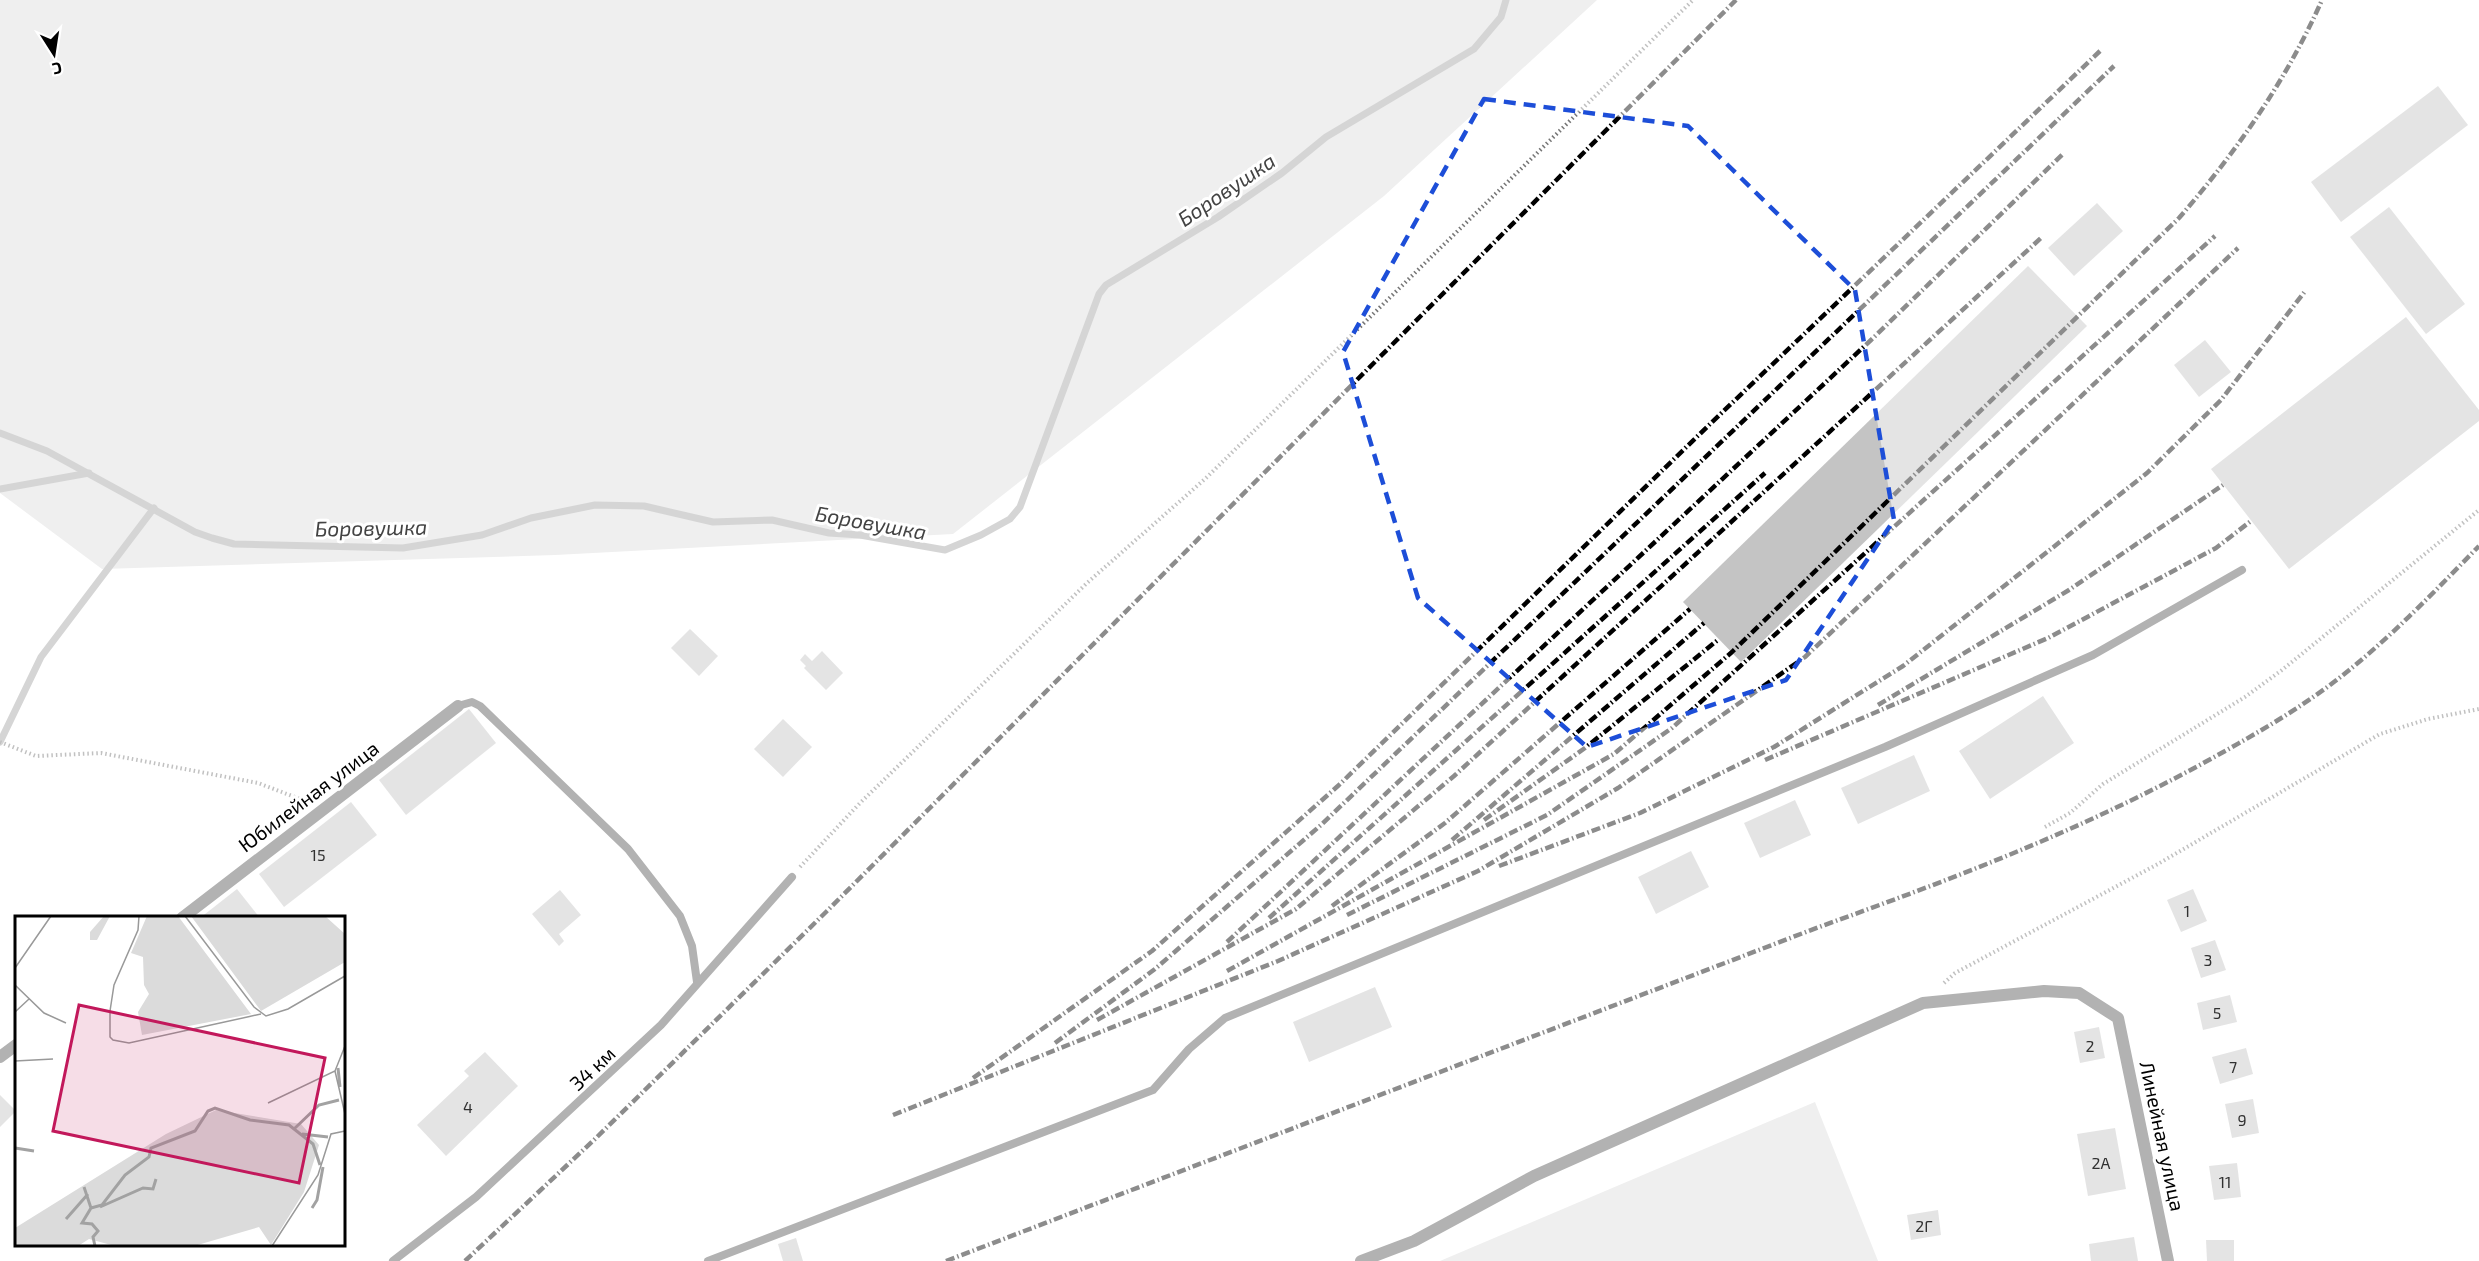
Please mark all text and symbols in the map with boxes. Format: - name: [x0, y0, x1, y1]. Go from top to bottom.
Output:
- north arrow: [24, 24, 84, 84]
- text: С: [51, 59, 64, 79]
- water label: Боровушка: [1172, 147, 1280, 231]
- water label: Боровушка: [813, 500, 929, 544]
- water label: Боровушка: [315, 514, 427, 540]
- street label: Юбилейная улица: [233, 735, 383, 857]
- house number: 15: [311, 845, 325, 864]
- house number: 1: [2184, 901, 2190, 920]
- inset map: [15, 916, 345, 1246]
- house number: 3: [2204, 950, 2212, 969]
- house number: 5: [2213, 1003, 2221, 1022]
- house number: 2: [2086, 1036, 2095, 1055]
- street label: 34 км: [564, 1041, 620, 1095]
- house number: 7: [2229, 1057, 2237, 1076]
- street label: Линейная улица: [2134, 1059, 2191, 1213]
- house number: 4: [463, 1097, 473, 1116]
- house number: 9: [2237, 1110, 2247, 1129]
- house number: 2А: [2092, 1153, 2111, 1172]
- house number: 11: [2219, 1172, 2231, 1191]
- house number: 2Г: [1915, 1216, 1933, 1235]

